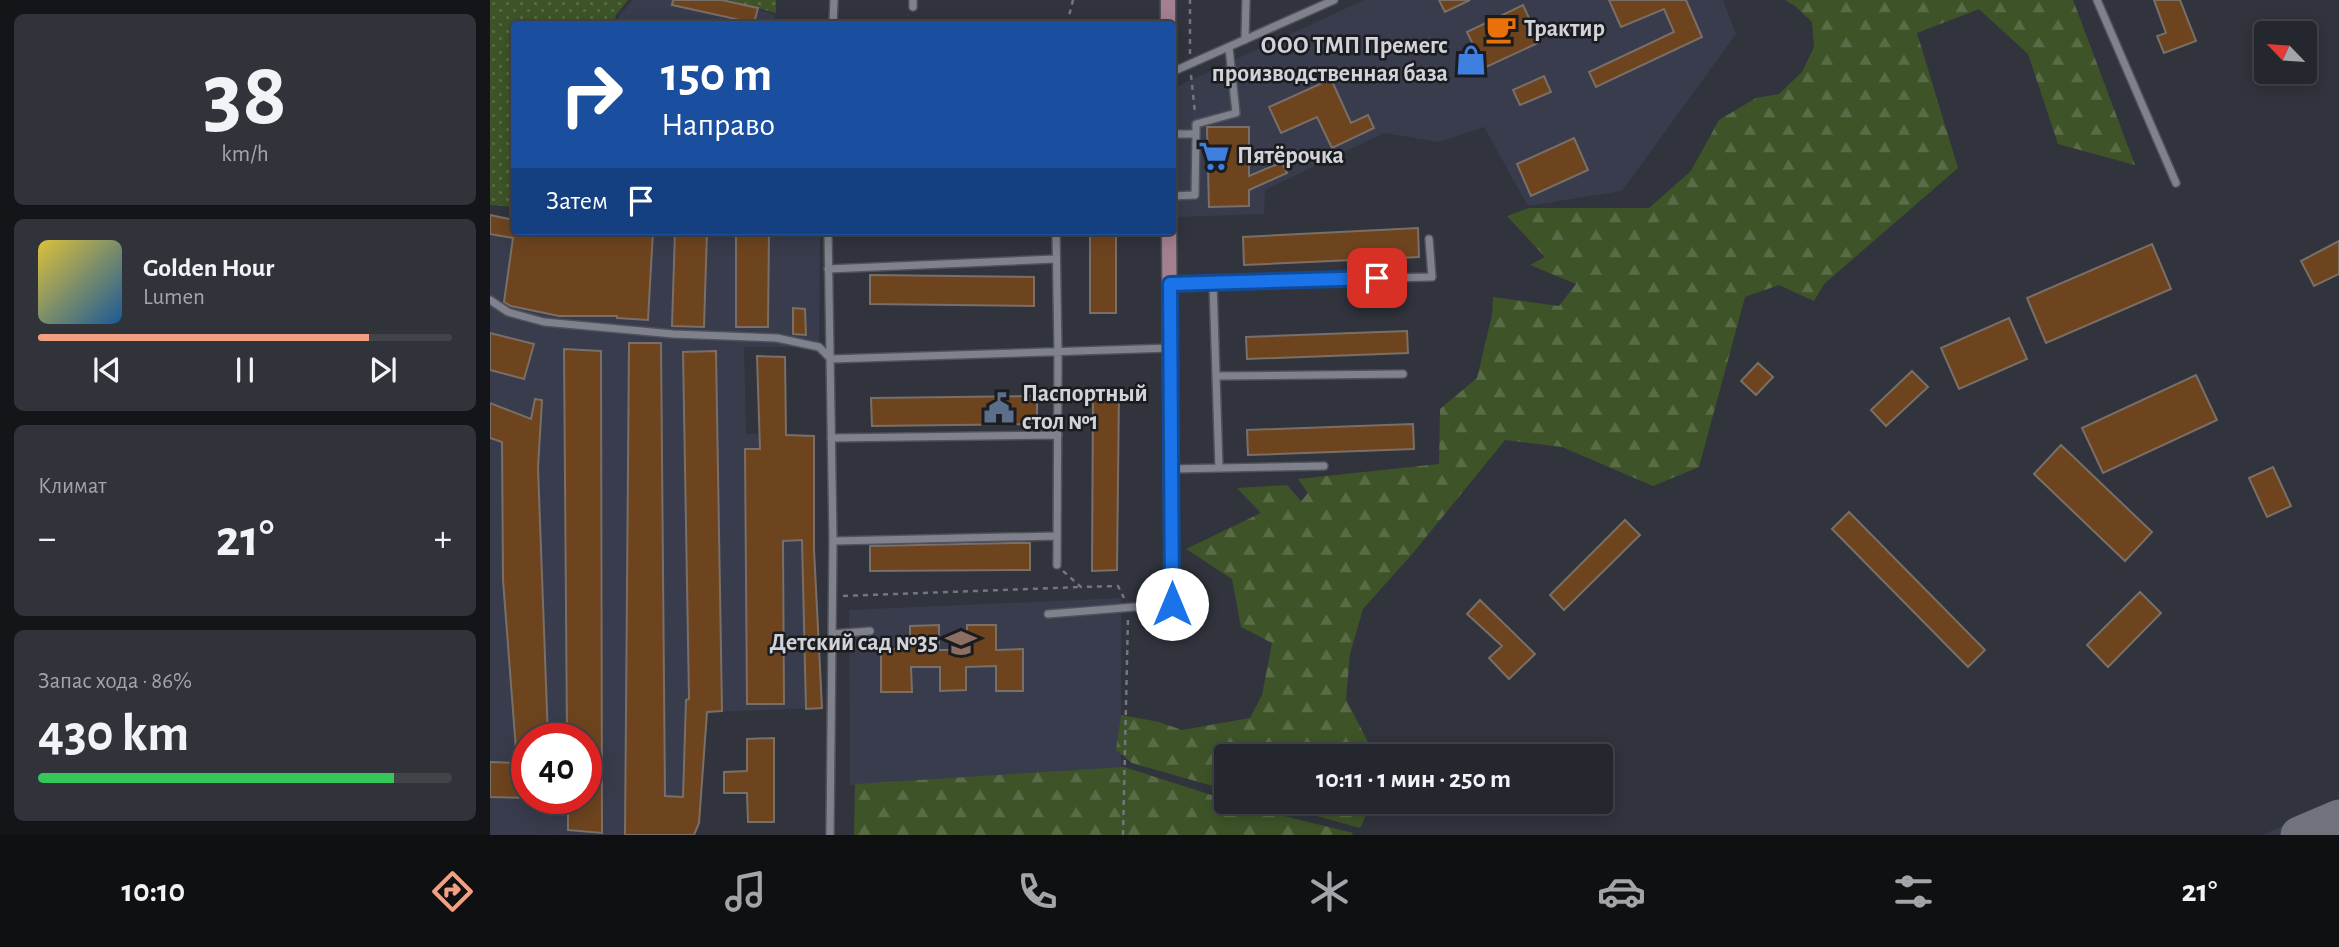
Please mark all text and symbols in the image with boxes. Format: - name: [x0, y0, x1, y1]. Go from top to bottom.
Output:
- cafe icon: Трактир: [1484, 12, 1518, 46]
- place label: Трактир: [1524, 17, 1605, 41]
- north arrow: [2254, 21, 2317, 84]
- map controls: [2254, 21, 2317, 84]
- place label: ООО ТМП Премегс производственная база: [1212, 34, 1448, 86]
- shop icon: ООО ТМП Премегс производственная база: [1454, 43, 1488, 77]
- icon: right: [546, 49, 637, 140]
- text: 38: [203, 50, 287, 141]
- text: 150 m: [661, 51, 772, 100]
- text: Направо: [661, 109, 775, 141]
- supermarket icon: Пятёрочка: [1197, 139, 1231, 173]
- text: km/h: [221, 143, 269, 166]
- place label: Пятёрочка: [1237, 144, 1344, 168]
- icon: arrive: [622, 182, 660, 220]
- text: Затем: [546, 188, 608, 214]
- pin: [1347, 248, 1407, 308]
- text: Golden Hour: [143, 255, 274, 281]
- icon: arrive: [1358, 259, 1396, 297]
- text: Lumen: [143, 286, 205, 309]
- icon: previous: [88, 351, 126, 389]
- icon: pause: [226, 351, 264, 389]
- icon: next: [364, 351, 402, 389]
- place label: Паспортный стол №1: [1022, 382, 1148, 434]
- public building icon: Паспортный стол №1: [982, 391, 1016, 425]
- text: Климат: [38, 475, 107, 498]
- text: 21°: [216, 513, 274, 565]
- text: −: [38, 520, 56, 558]
- text: +: [434, 520, 452, 558]
- position arrow: [1135, 567, 1209, 641]
- school or university icon: Детский сад №35: [944, 626, 978, 660]
- place label: Детский сад №35: [769, 631, 938, 655]
- text: Запас хода · 86%: [38, 670, 192, 693]
- text: 430 km: [38, 708, 189, 760]
- speed limit sign: 40: [511, 723, 602, 814]
- text: 10:11 · 1 мин · 250 m: [1316, 766, 1511, 792]
- icon: directions: [428, 867, 477, 916]
- icon: music: [721, 867, 770, 916]
- icon: phone: [1013, 867, 1062, 916]
- icon: climate: [1305, 867, 1354, 916]
- icon: car: [1597, 867, 1646, 916]
- icon: filters: [1889, 867, 1938, 916]
- text: 10:10: [122, 875, 185, 907]
- text: 21°: [2181, 875, 2217, 907]

